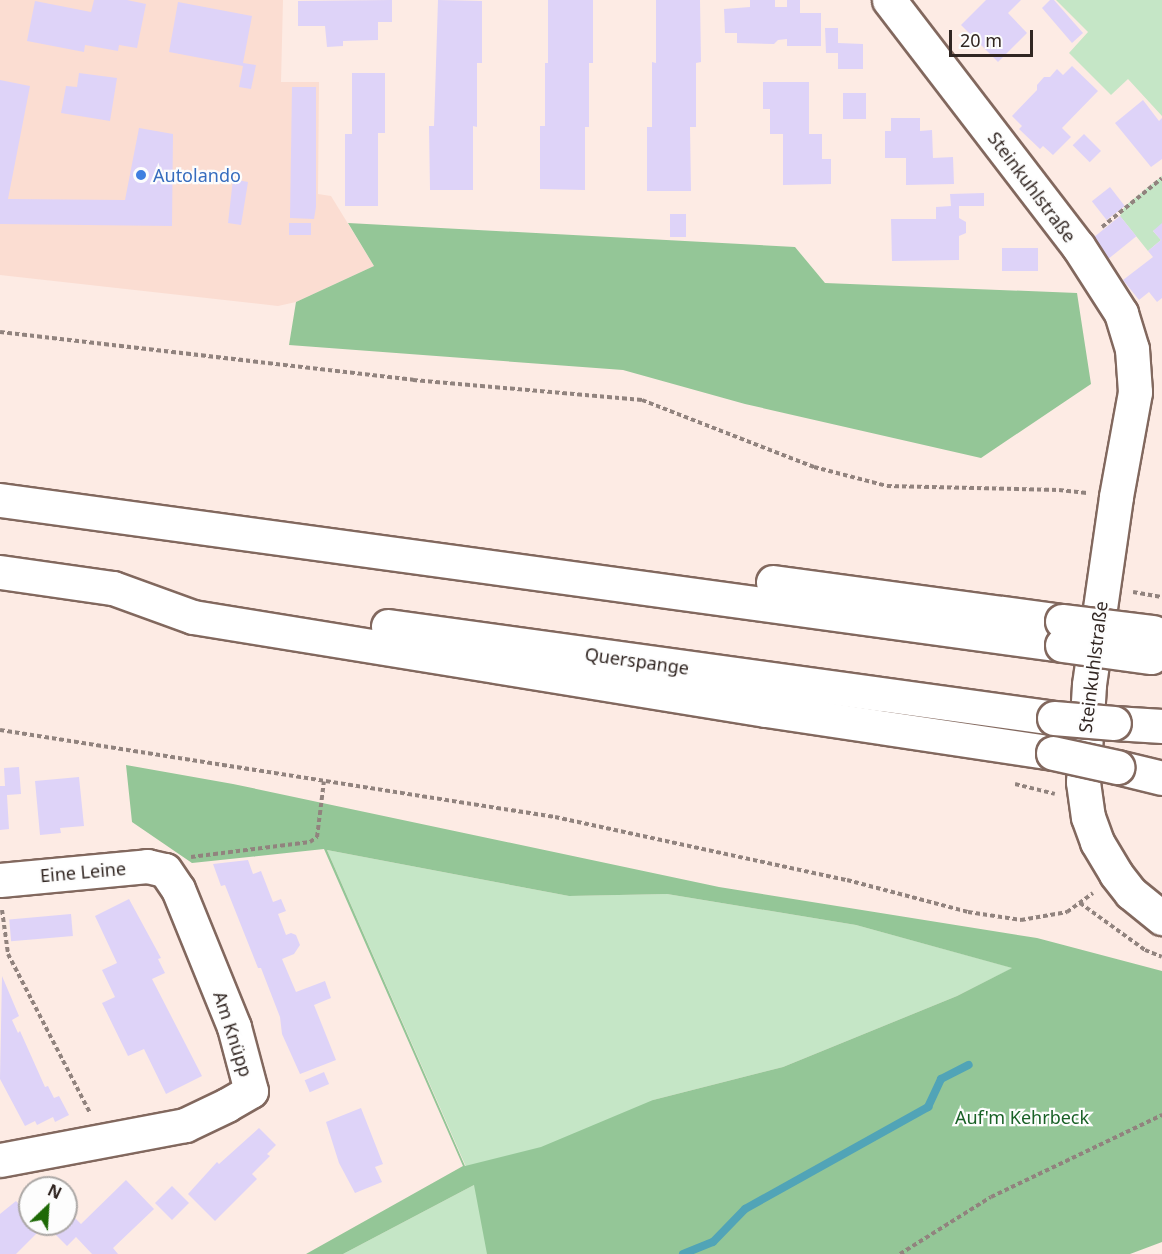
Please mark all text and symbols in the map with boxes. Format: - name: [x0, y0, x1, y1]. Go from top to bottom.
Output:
- scale bar: [952, 18, 1036, 56]
- text: 20 m: [960, 28, 1002, 52]
- street label: Steinkuhlstraße: [983, 128, 1081, 246]
- place label: Autolando: [153, 164, 241, 186]
- marker: Autolando: [134, 168, 148, 182]
- street label: Steinkuhlstraße: [1074, 600, 1112, 734]
- street label: Querspange: [584, 643, 690, 679]
- street label: Eine Leine: [39, 857, 127, 887]
- street label: Am Knüpp: [209, 989, 257, 1079]
- park label: Auf'm Kehrbeck: [955, 1106, 1089, 1128]
- north arrow: [18, 1176, 78, 1236]
- text: N: [44, 1179, 65, 1204]

